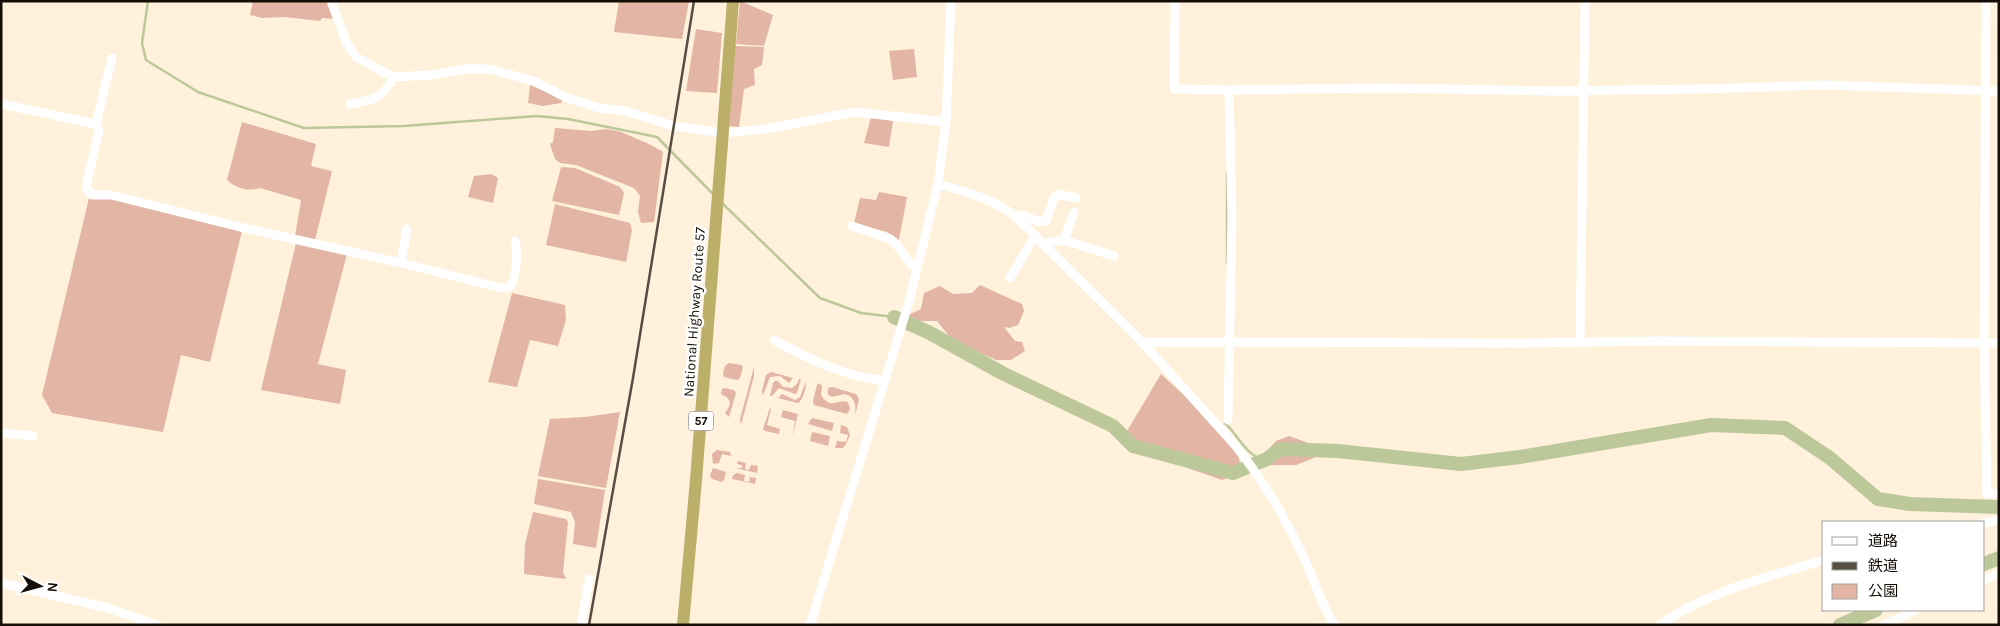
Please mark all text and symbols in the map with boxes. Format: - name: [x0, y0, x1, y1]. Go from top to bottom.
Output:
- street label: National Highway Route 57: [680, 226, 709, 398]
- road number: 57: [688, 412, 714, 431]
- legend: [1822, 521, 1985, 611]
- text: 道路: [1868, 532, 1898, 550]
- text: 鉄道: [1868, 557, 1898, 575]
- north arrow: [15, 561, 65, 611]
- text: N: [43, 581, 61, 593]
- text: 公園: [1868, 582, 1898, 600]

